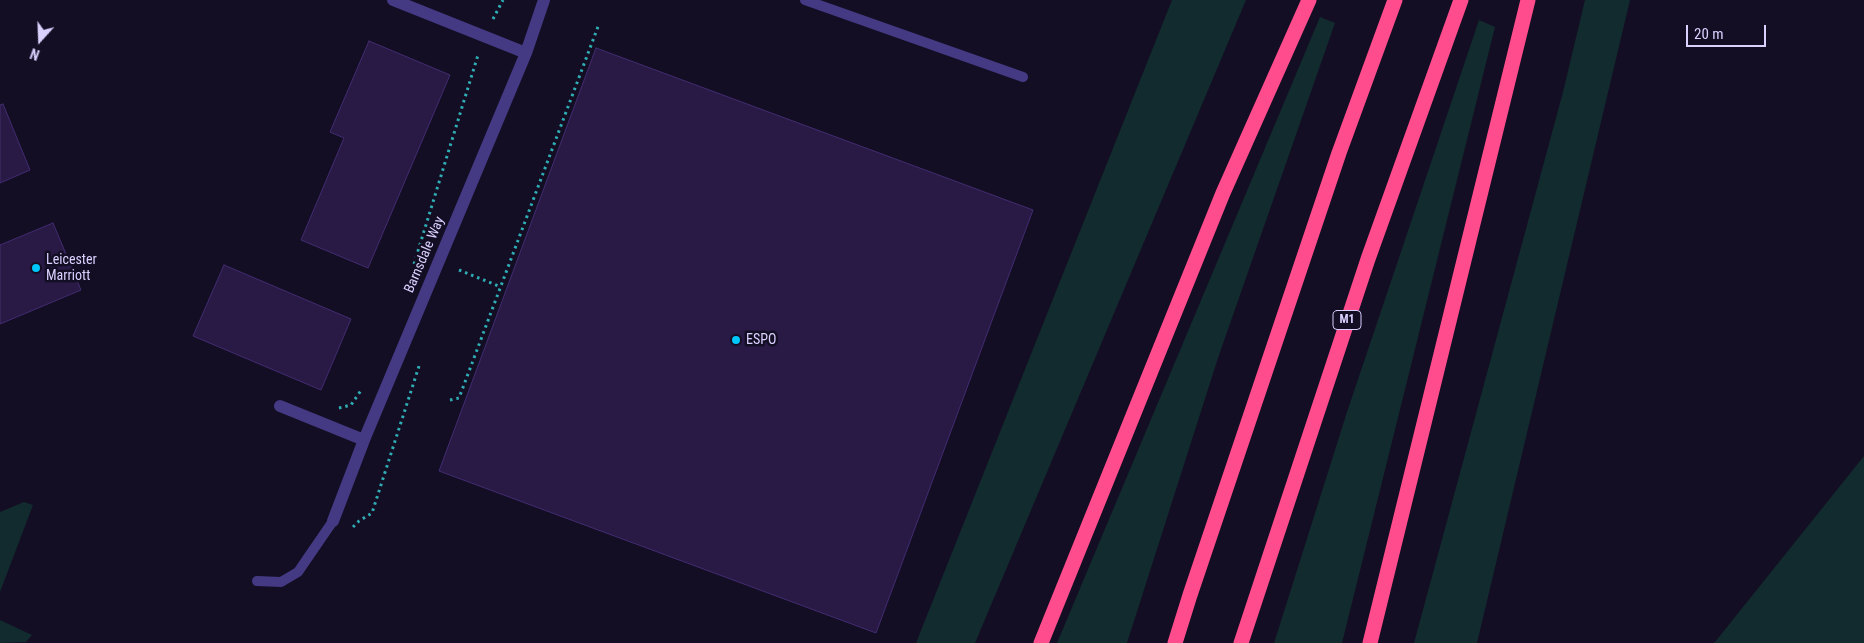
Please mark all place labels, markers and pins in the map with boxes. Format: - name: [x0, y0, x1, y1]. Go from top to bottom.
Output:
- place label: Leicester Marriott: [46, 252, 97, 284]
- marker: Leicester Marriott: [30, 262, 42, 274]
- place label: ESPO: [746, 332, 776, 348]
- marker: ESPO: [730, 334, 742, 346]

